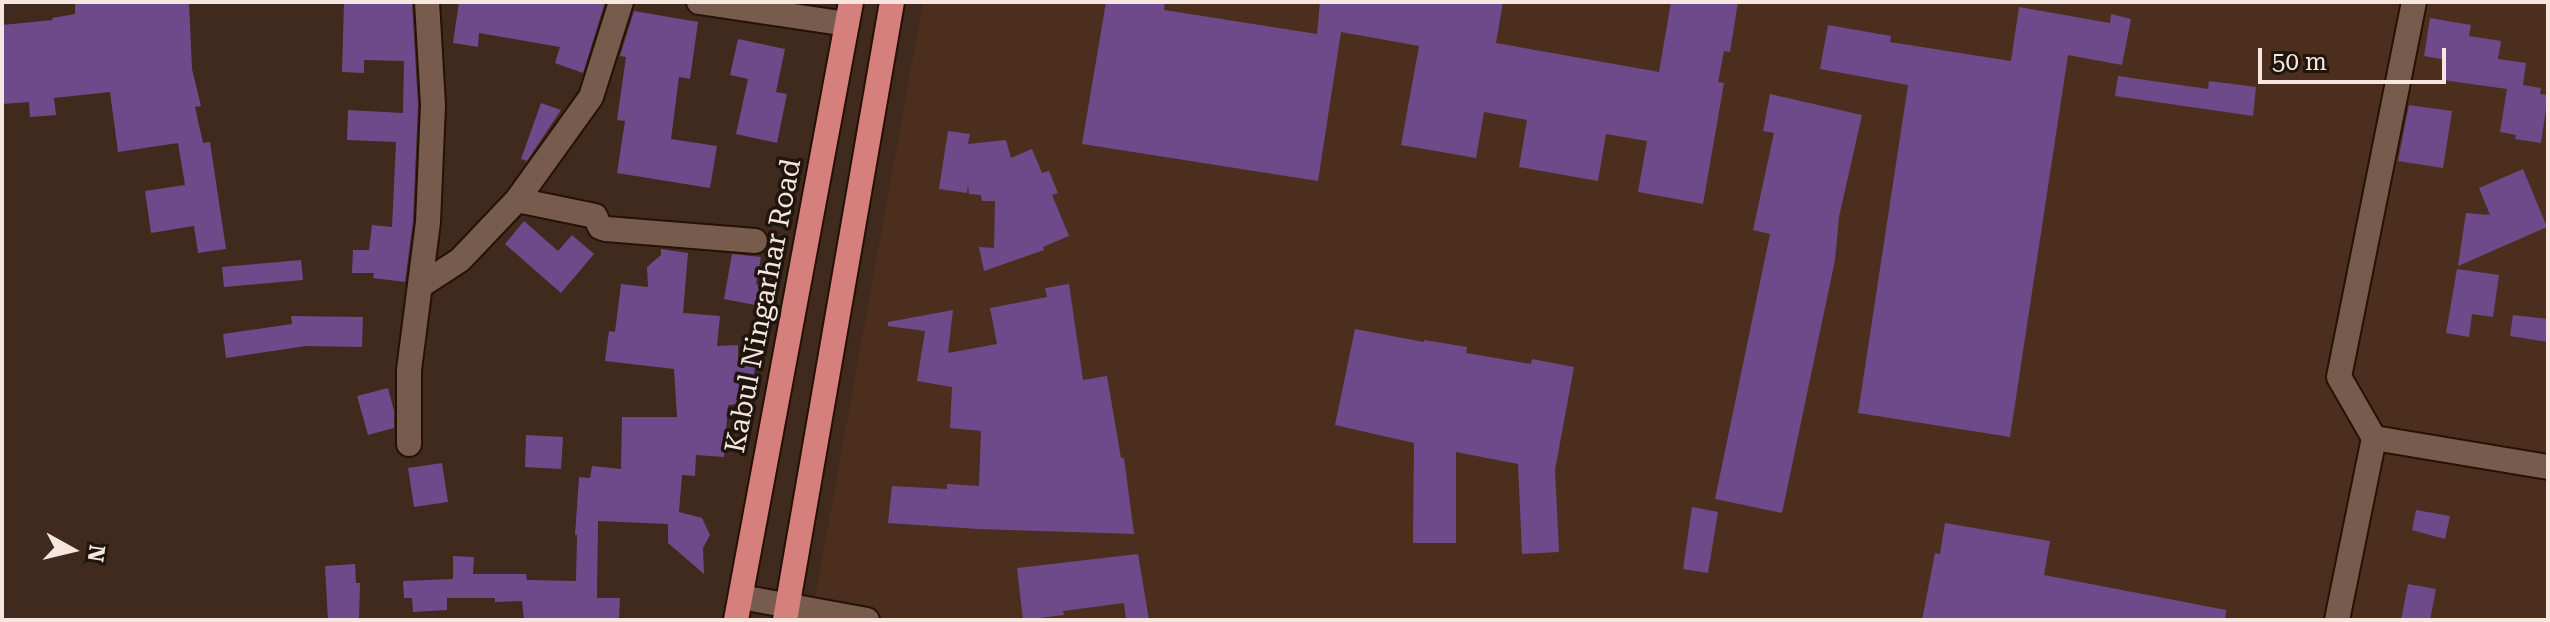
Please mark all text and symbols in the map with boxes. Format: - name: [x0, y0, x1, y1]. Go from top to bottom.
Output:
- scale bar: [2262, 32, 2450, 82]
- text: 50 m: [2272, 48, 2327, 76]
- street label: Kabul Ningarhar Road: [719, 156, 809, 456]
- north arrow: [32, 510, 112, 590]
- text: N: [83, 543, 110, 564]

